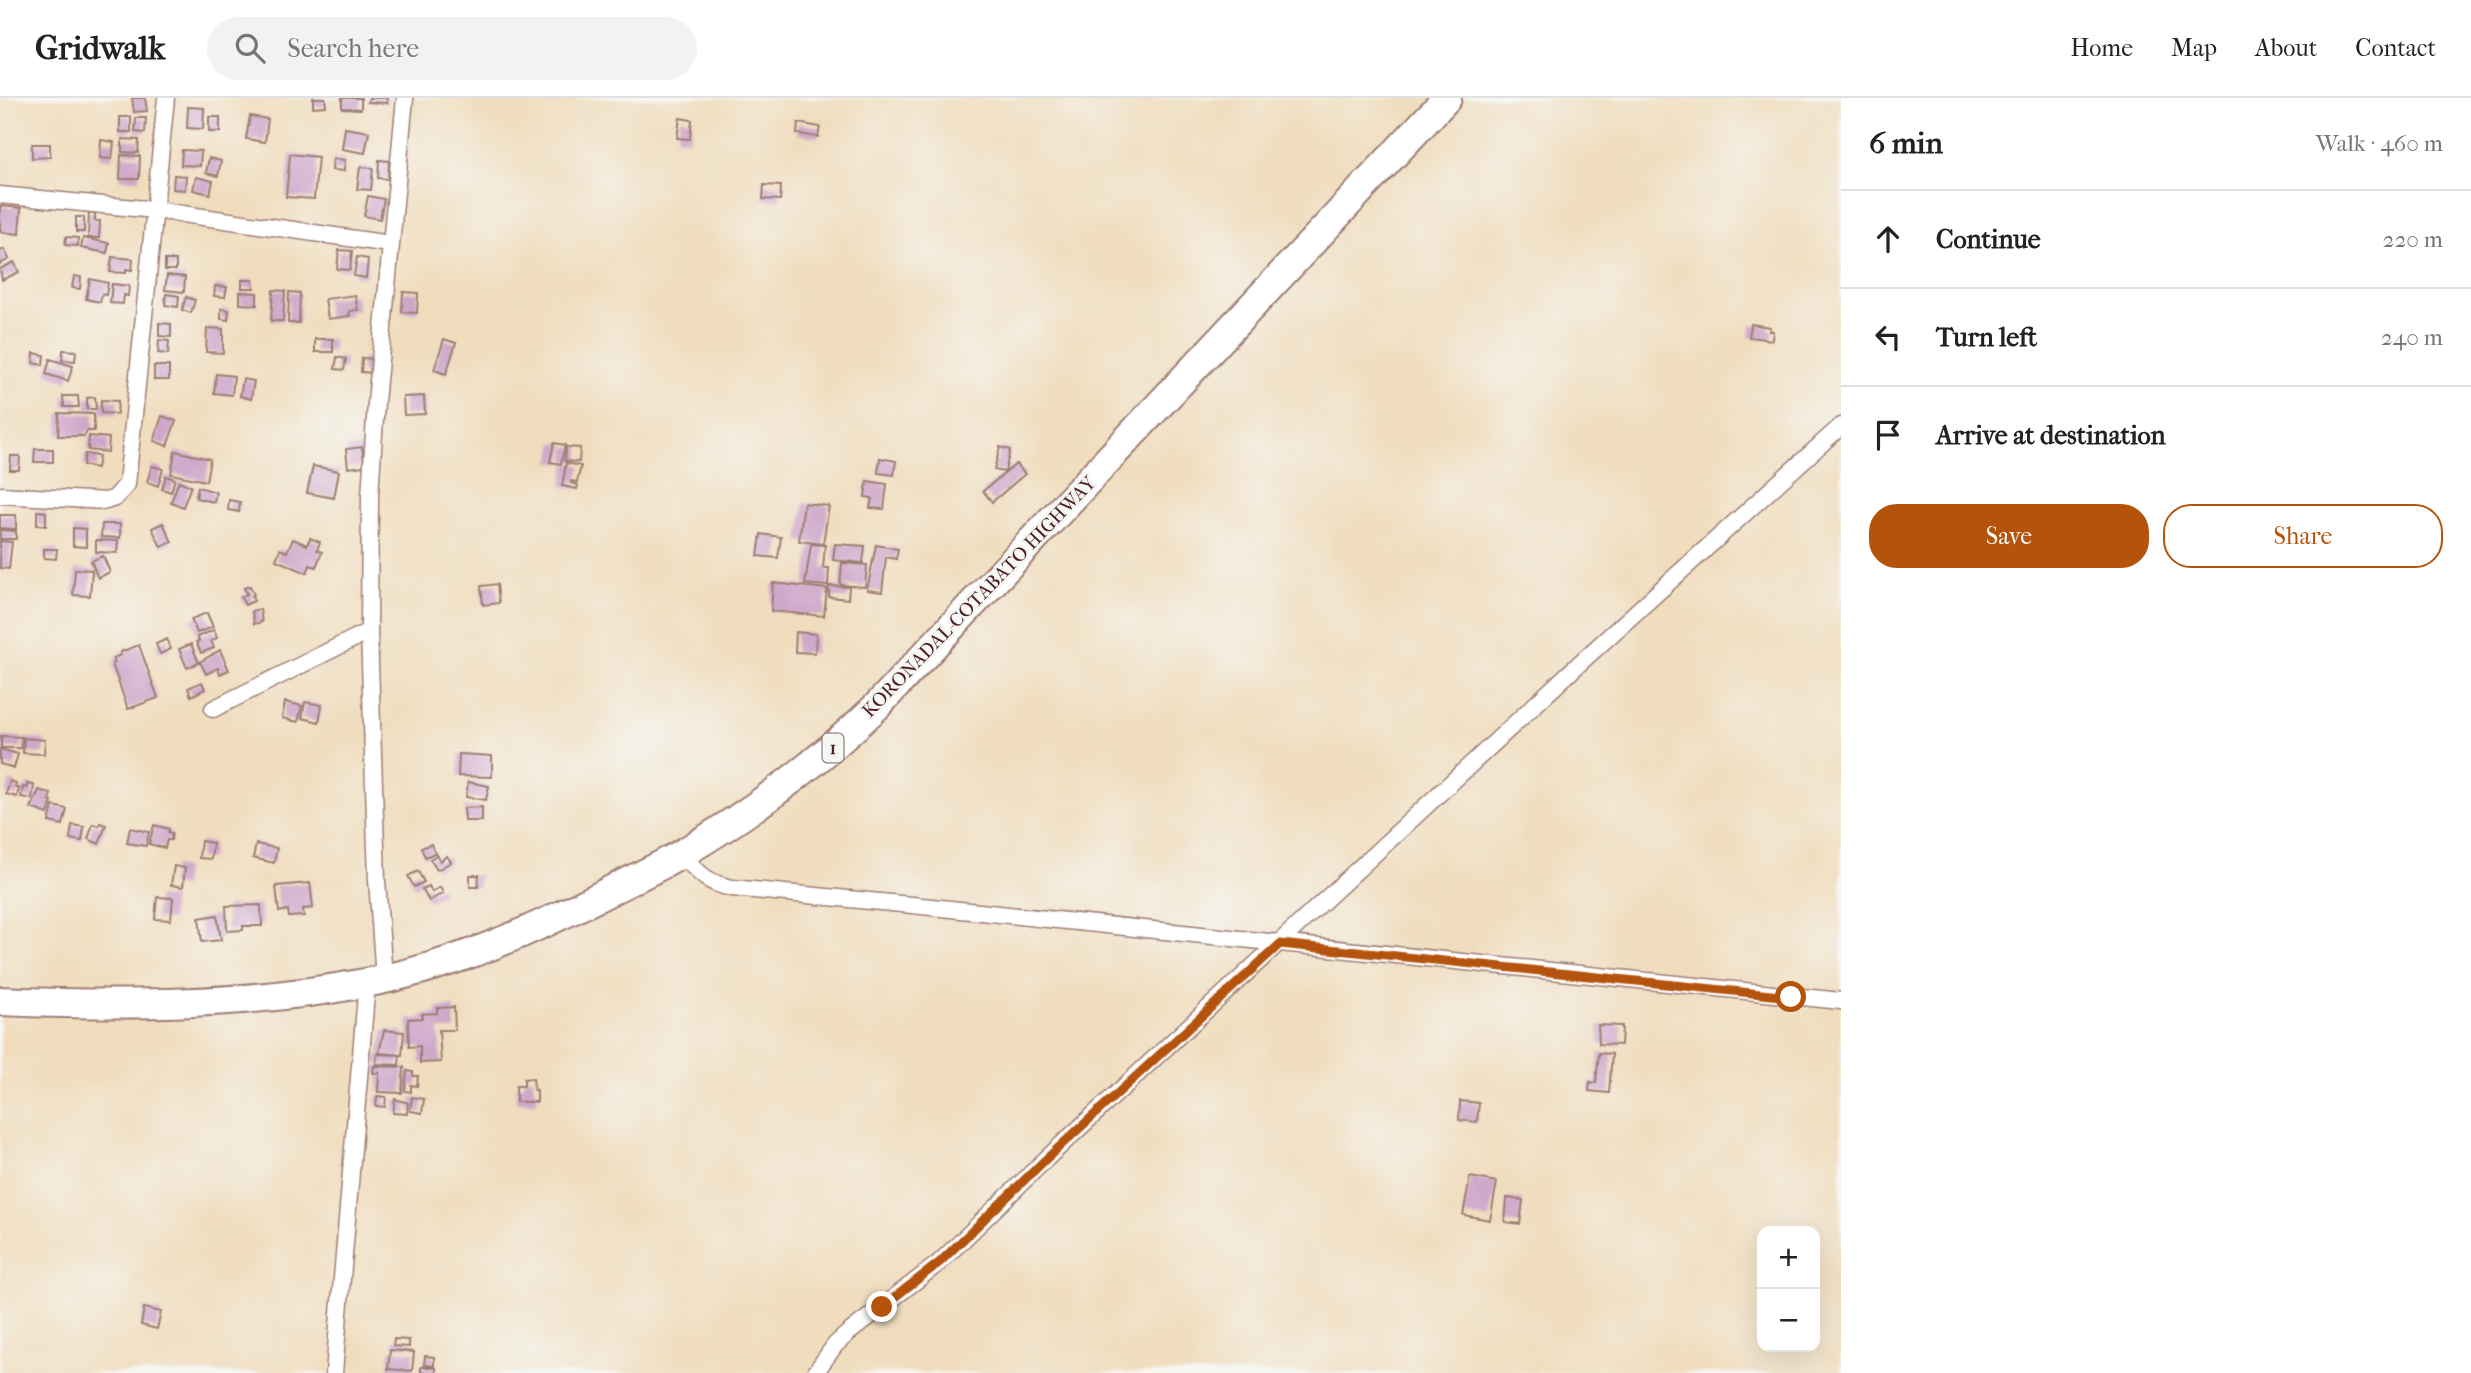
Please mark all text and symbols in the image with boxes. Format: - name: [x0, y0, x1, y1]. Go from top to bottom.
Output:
- search box: [207, 17, 697, 80]
- text: Gridwalk: [35, 29, 165, 68]
- icon: search: [231, 29, 269, 67]
- text: Search here: [287, 33, 419, 64]
- text: Home: [2071, 34, 2133, 62]
- text: Map: [2171, 34, 2217, 62]
- text: About: [2255, 34, 2317, 62]
- text: Contact: [2355, 34, 2436, 62]
- text: 6 min: [1869, 126, 1943, 161]
- text: Walk · 460 m: [2316, 130, 2443, 157]
- icon: ahead: [1869, 220, 1907, 258]
- text: Continue: [1936, 224, 2041, 255]
- text: 220 m: [2383, 226, 2443, 253]
- icon: left: [1869, 318, 1907, 356]
- text: Turn left: [1936, 322, 2037, 353]
- text: 240 m: [2381, 324, 2443, 351]
- icon: arrive: [1869, 416, 1907, 454]
- text: Arrive at destination: [1936, 420, 2166, 451]
- street label: KORONADAL-COTABATO HIGHWAY: [858, 471, 1101, 722]
- button: Save: [1869, 504, 2149, 568]
- button: Share: [2163, 504, 2443, 568]
- road number: 1: [822, 734, 844, 762]
- route start: [1775, 981, 1806, 1012]
- map controls: [1757, 1226, 1820, 1352]
- button: +: [1757, 1226, 1820, 1289]
- button: −: [1757, 1289, 1820, 1352]
- route end: [866, 1291, 897, 1322]

